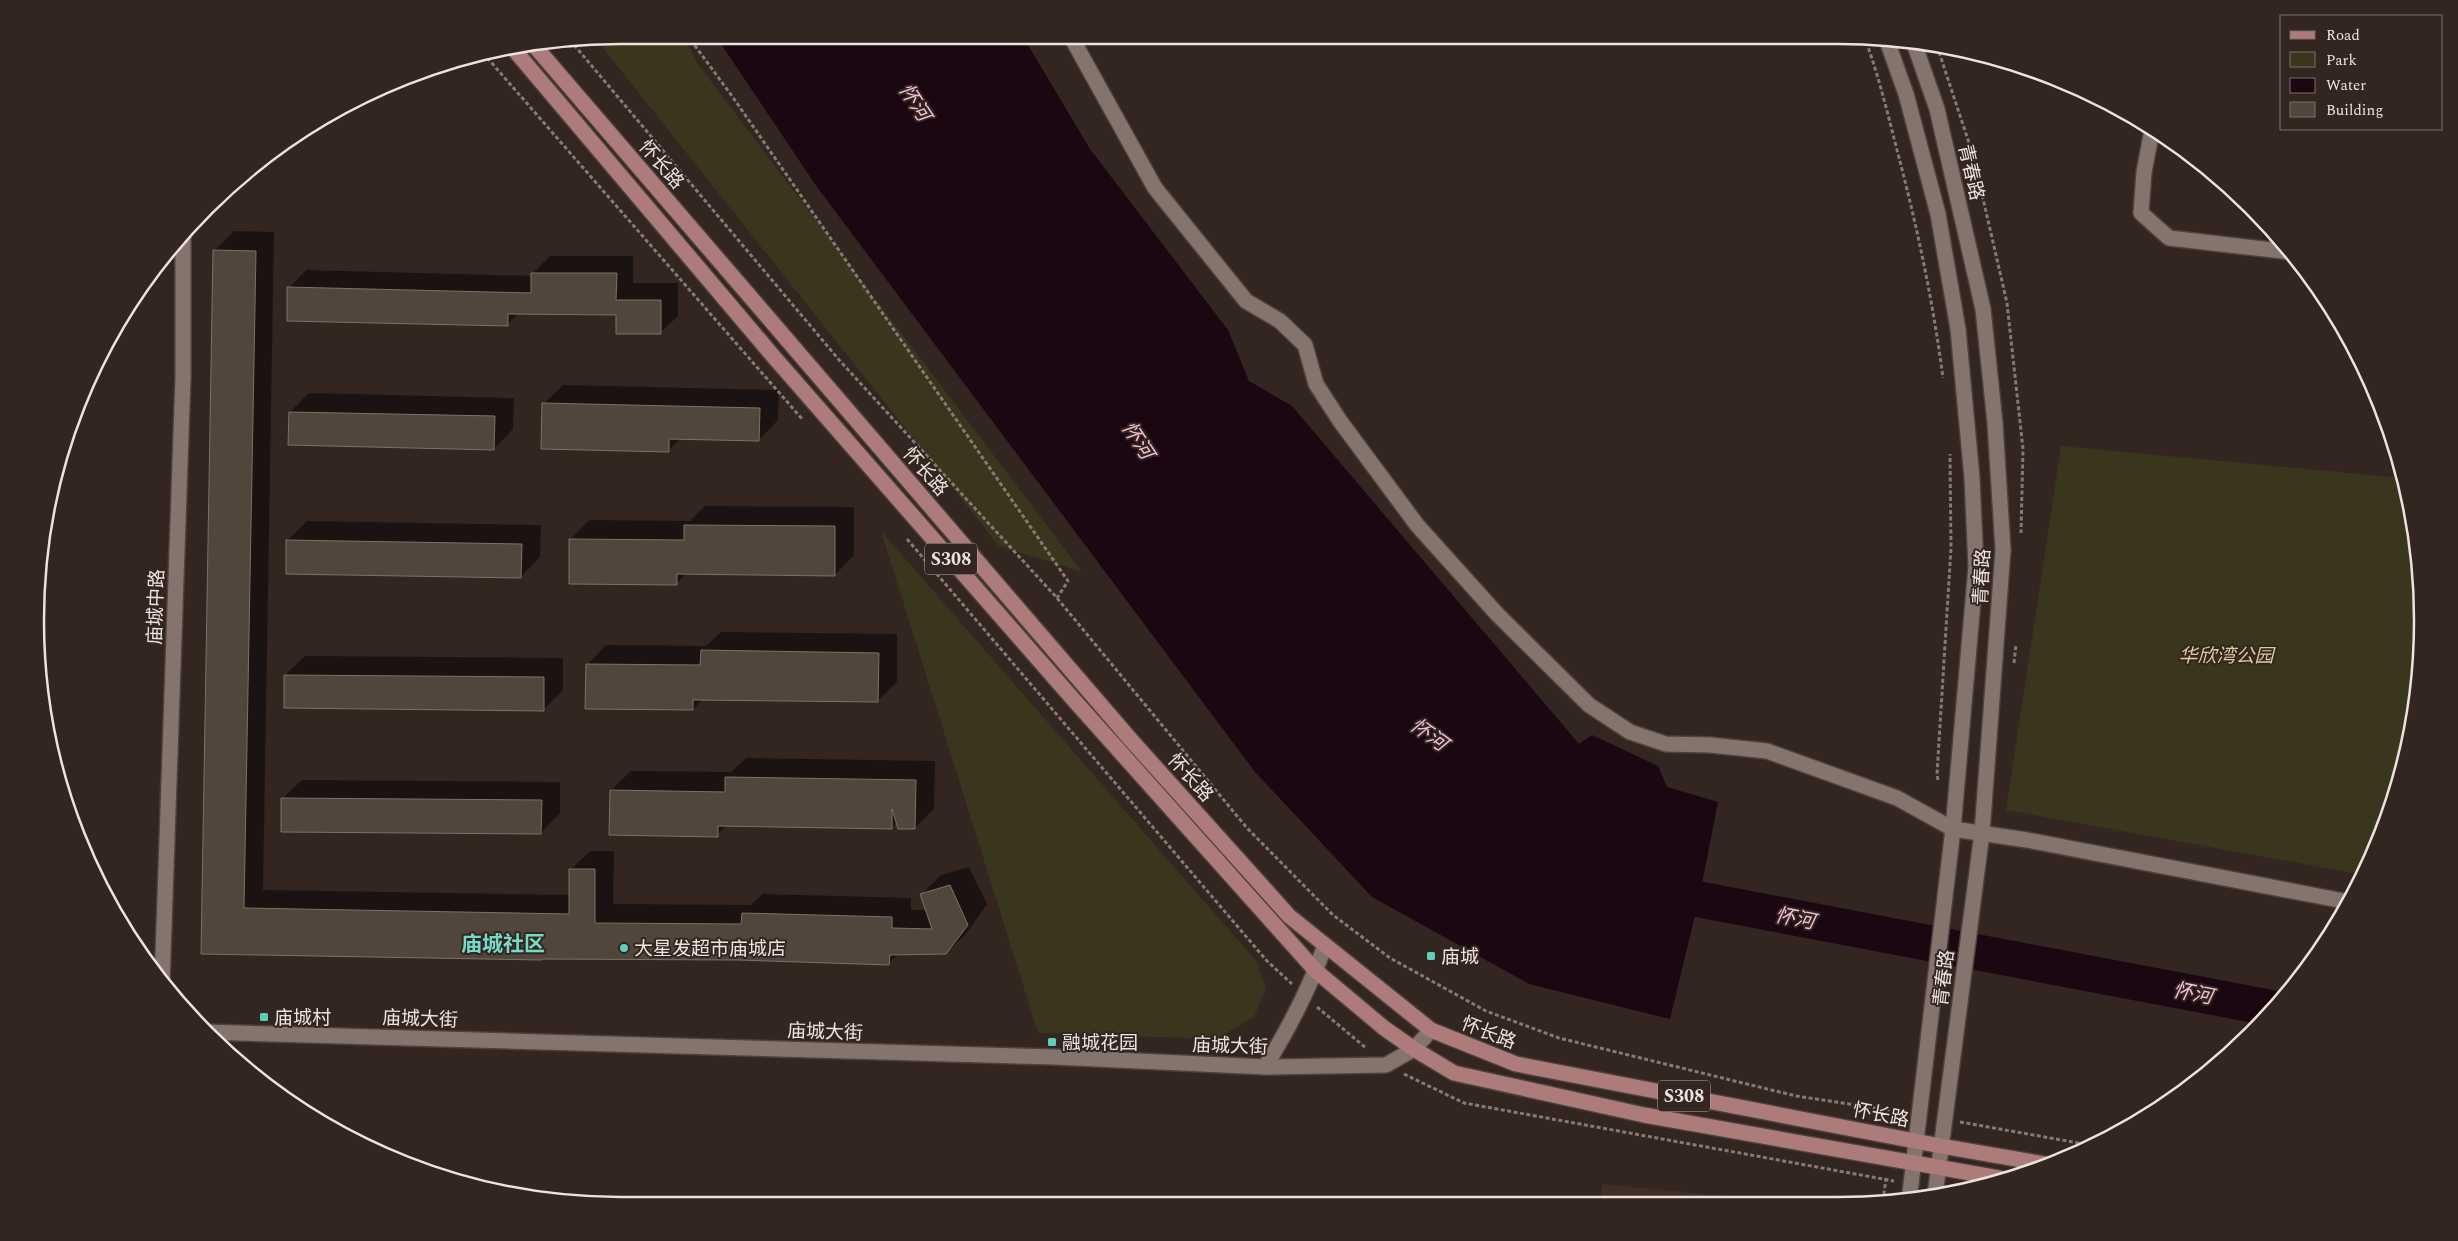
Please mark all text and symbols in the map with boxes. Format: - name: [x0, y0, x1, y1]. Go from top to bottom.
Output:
- legend: [2280, 15, 2443, 130]
- text: Road: [2326, 24, 2360, 47]
- text: Park: [2326, 49, 2357, 72]
- text: Water: [2326, 74, 2366, 97]
- water label: 怀河: [891, 78, 940, 131]
- text: Building: [2326, 99, 2383, 122]
- street label: 怀长路: [631, 134, 691, 196]
- street label: 青春路: [1950, 141, 1991, 203]
- water label: 怀河: [1114, 416, 1163, 469]
- street label: 怀长路: [895, 441, 955, 503]
- road number: S308: [925, 544, 977, 574]
- street label: 青春路: [1967, 548, 1998, 606]
- street label: 庙城中路: [141, 569, 172, 646]
- park label: 华欣湾公园: [2178, 642, 2276, 671]
- water label: 怀河: [1403, 711, 1457, 761]
- street label: 怀长路: [1160, 747, 1220, 809]
- water label: 怀河: [1772, 900, 1821, 938]
- district label: 庙城社区: [461, 929, 545, 961]
- place label: 大星发超市庙城店: [634, 935, 786, 964]
- marker: 大星发超市庙城店: [618, 942, 630, 954]
- place label: 庙城: [1441, 943, 1479, 972]
- street label: 青春路: [1927, 948, 1962, 1008]
- marker: 庙城: [1425, 950, 1437, 962]
- water label: 怀河: [2170, 975, 2219, 1013]
- place label: 庙城村: [274, 1004, 331, 1033]
- street label: 庙城大街: [381, 1004, 458, 1035]
- street label: 怀长路: [1457, 1010, 1520, 1057]
- marker: 庙城村: [258, 1011, 270, 1023]
- street label: 庙城大街: [786, 1017, 863, 1048]
- place label: 融城花园: [1062, 1029, 1138, 1058]
- street label: 庙城大街: [1191, 1031, 1268, 1062]
- marker: 融城花园: [1046, 1036, 1058, 1048]
- road number: S308: [1658, 1080, 1710, 1112]
- street label: 怀长路: [1850, 1096, 1911, 1135]

